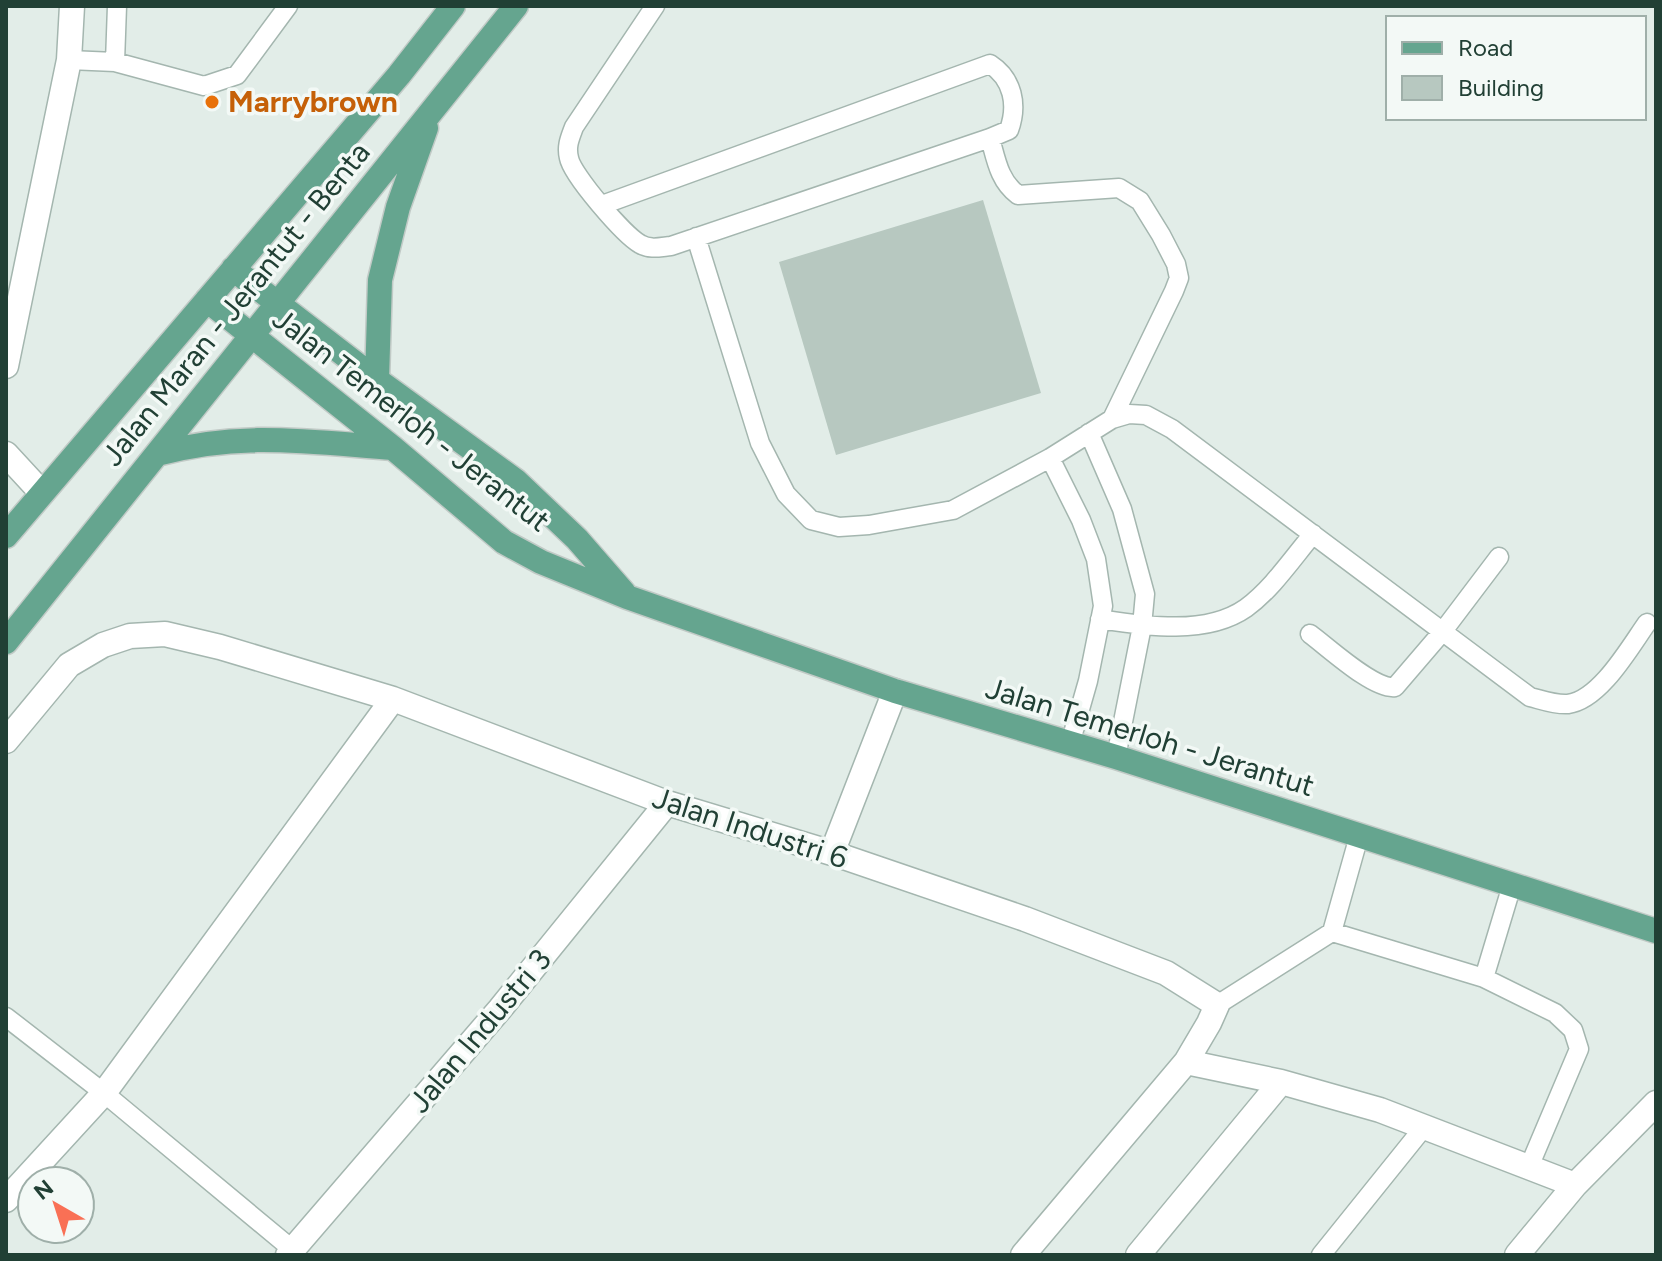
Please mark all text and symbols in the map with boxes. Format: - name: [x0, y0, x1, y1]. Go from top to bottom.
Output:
- legend: [1386, 16, 1646, 120]
- text: Road: [1458, 33, 1513, 62]
- text: Building: [1458, 73, 1544, 102]
- place label: Marrybrown: [228, 83, 398, 120]
- marker: Marrybrown: [203, 93, 221, 111]
- street label: Jalan Maran - Jerantut - Benta: [94, 134, 378, 473]
- street label: Jalan Temerloh - Jerantut: [265, 300, 557, 539]
- street label: Jalan Temerloh - Jerantut: [981, 669, 1319, 804]
- street label: Jalan Industri 6: [648, 779, 852, 876]
- street label: Jalan Industri 3: [400, 941, 559, 1120]
- north arrow: [16, 1165, 96, 1245]
- text: N: [29, 1174, 59, 1206]

